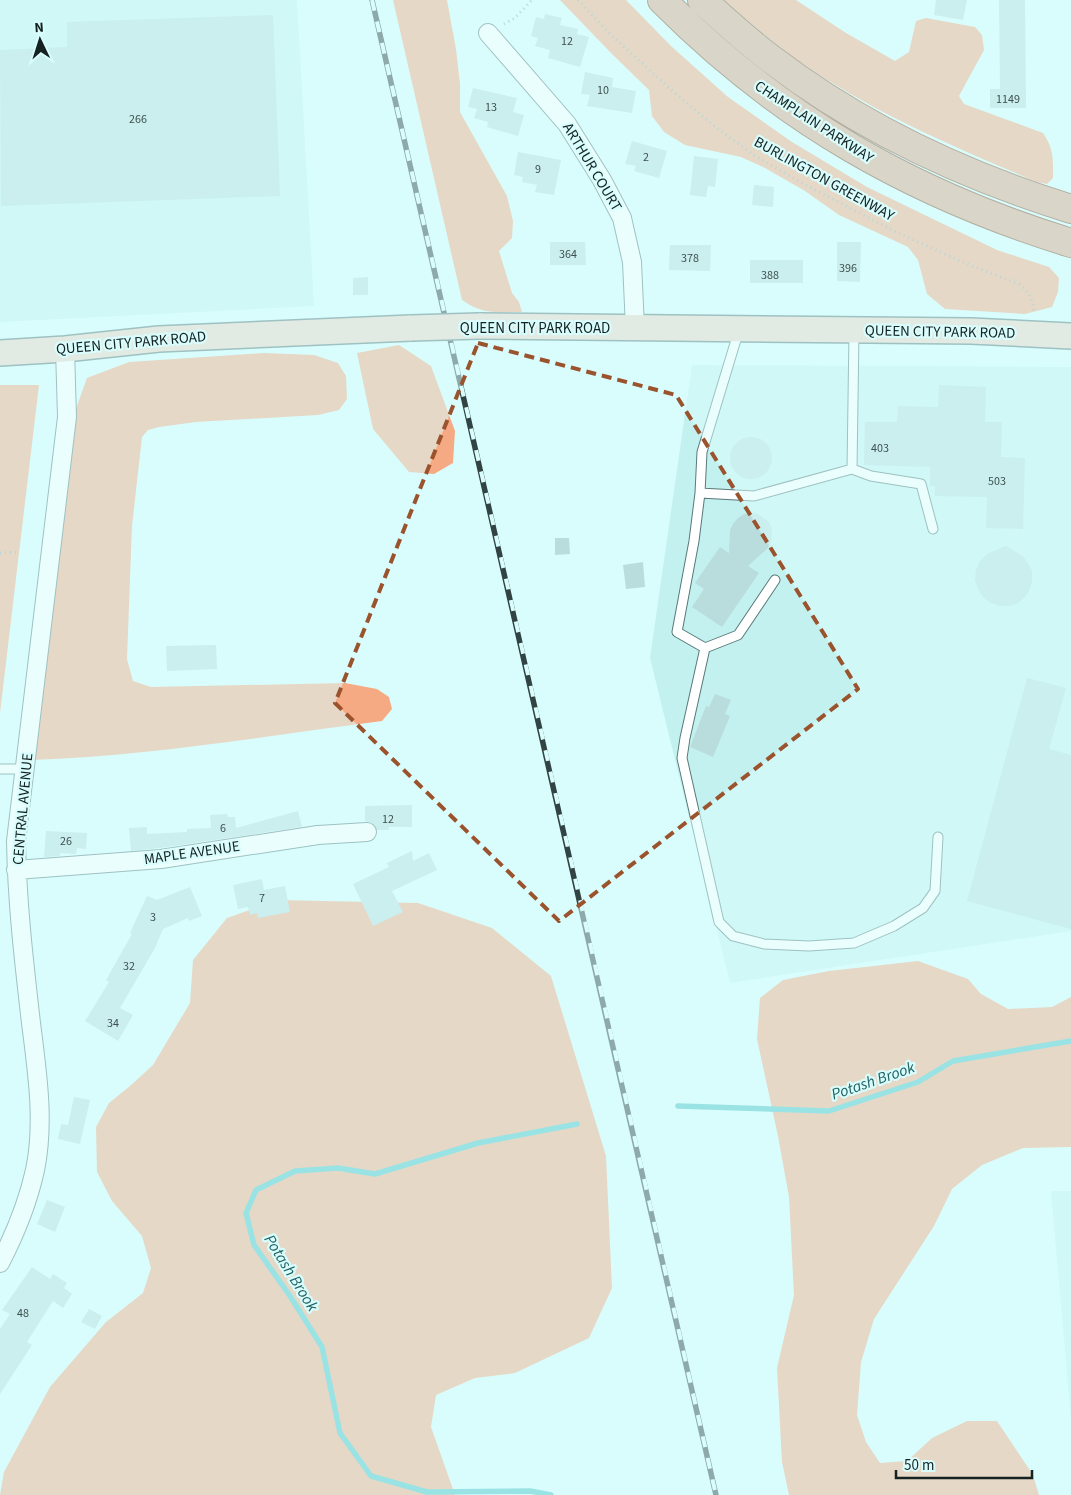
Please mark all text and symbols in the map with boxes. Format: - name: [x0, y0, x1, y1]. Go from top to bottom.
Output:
- north arrow: [15, 15, 65, 65]
- text: N: [34, 18, 45, 38]
- house number: 12: [561, 33, 573, 50]
- street label: CHAMPLAIN PARKWAY: [750, 76, 878, 169]
- house number: 10: [597, 82, 609, 99]
- house number: 1149: [996, 91, 1020, 108]
- house number: 13: [485, 99, 497, 116]
- house number: 266: [129, 111, 147, 128]
- street label: ARTHUR COURT: [557, 119, 627, 215]
- street label: BURLINGTON GREENWAY: [750, 132, 899, 227]
- house number: 2: [643, 149, 649, 166]
- house number: 9: [535, 161, 541, 178]
- house number: 364: [559, 246, 577, 263]
- house number: 378: [681, 250, 699, 267]
- house number: 396: [839, 260, 857, 277]
- house number: 388: [761, 267, 779, 284]
- street label: QUEEN CITY PARK ROAD: [460, 318, 610, 339]
- street label: QUEEN CITY PARK ROAD: [865, 320, 1015, 344]
- street label: QUEEN CITY PARK ROAD: [55, 326, 207, 360]
- house number: 403: [871, 440, 889, 457]
- house number: 503: [988, 473, 1006, 490]
- street label: CENTRAL AVENUE: [8, 752, 38, 866]
- house number: 12: [382, 811, 394, 828]
- house number: 6: [220, 820, 226, 837]
- house number: 26: [60, 833, 72, 850]
- street label: MAPLE AVENUE: [143, 836, 241, 870]
- house number: 7: [259, 890, 265, 907]
- house number: 3: [150, 909, 156, 926]
- house number: 32: [123, 958, 135, 975]
- house number: 34: [107, 1015, 119, 1032]
- water label: Potash Brook: [828, 1056, 918, 1106]
- water label: Potash Brook: [259, 1230, 324, 1316]
- house number: 48: [17, 1305, 29, 1322]
- scale bar: [896, 1448, 1032, 1480]
- text: 50 m: [904, 1455, 934, 1476]

